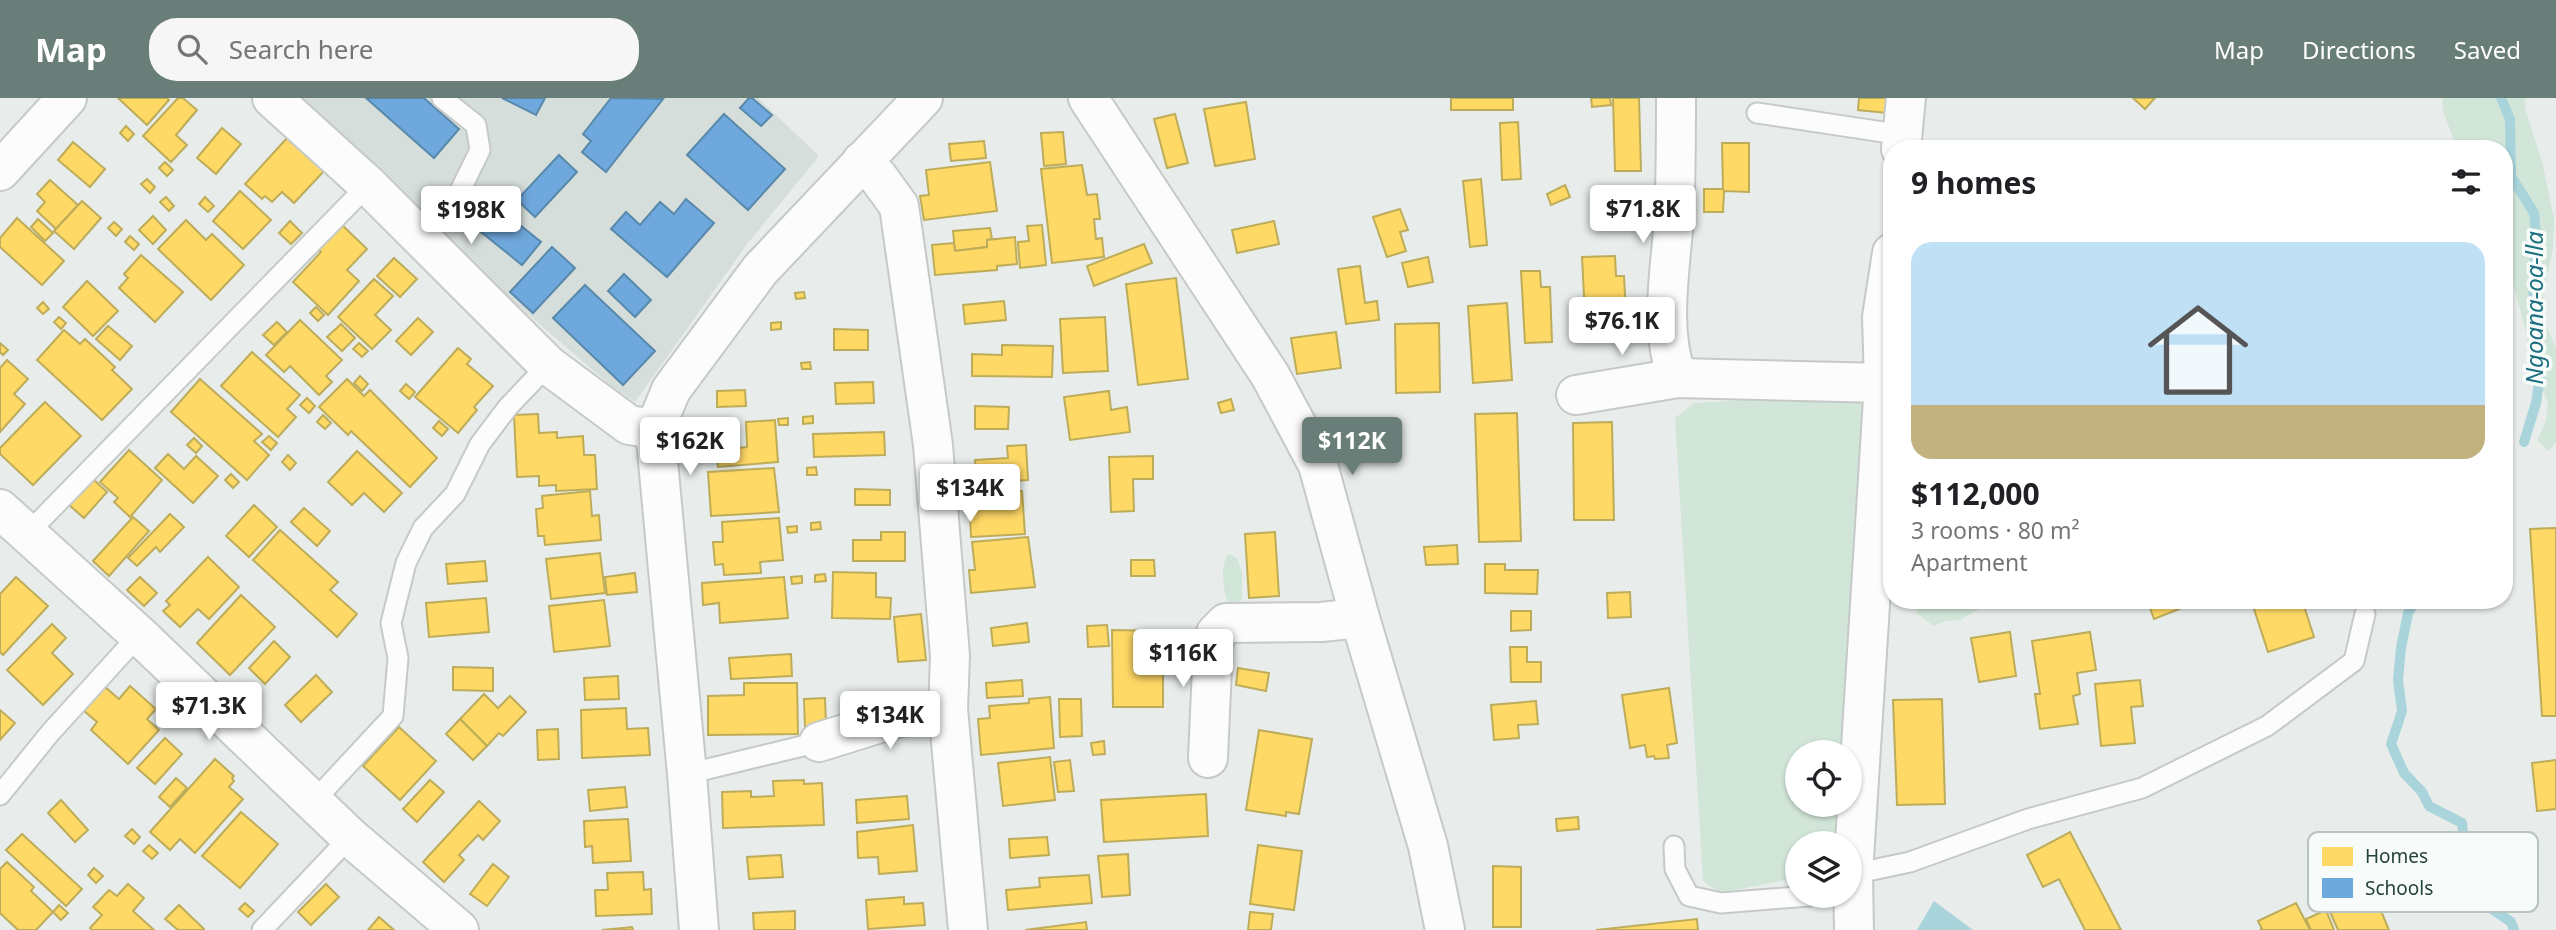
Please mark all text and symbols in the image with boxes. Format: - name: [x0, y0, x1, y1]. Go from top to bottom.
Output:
- search box: [149, 18, 639, 81]
- text: Map: [35, 27, 107, 72]
- icon: search: [173, 30, 211, 68]
- text: Search here: [229, 31, 373, 67]
- text: Map: [2214, 33, 2264, 66]
- text: Directions: [2302, 33, 2416, 66]
- text: Saved: [2454, 33, 2521, 66]
- text: 9 homes: [1911, 162, 2036, 203]
- icon: filters: [2447, 163, 2485, 201]
- pin: $198K: [422, 186, 520, 246]
- pin: $71.8K: [1586, 186, 1700, 245]
- text: $71.8K: [1606, 192, 1680, 224]
- text: $198K: [437, 193, 505, 225]
- water label: Ngoana-oa-lla: [2517, 231, 2550, 385]
- icon: home: [2135, 287, 2261, 413]
- pin: $76.1K: [1565, 298, 1679, 357]
- text: $76.1K: [1585, 304, 1659, 336]
- pin: $162K: [641, 418, 739, 477]
- pin: $112K: [1303, 418, 1401, 477]
- text: $162K: [656, 424, 724, 456]
- text: $112K: [1318, 424, 1386, 456]
- pin: $134K: [921, 464, 1019, 524]
- text: $134K: [936, 471, 1004, 503]
- text: $112,000: [1911, 473, 2040, 514]
- text: 3 rooms · 80 m²: [1911, 514, 2080, 546]
- text: Apartment: [1911, 546, 2028, 578]
- pin: $116K: [1134, 630, 1232, 689]
- text: $116K: [1149, 636, 1217, 668]
- pin: $71.3K: [152, 682, 266, 742]
- text: $71.3K: [172, 689, 246, 721]
- pin: $134K: [841, 692, 939, 751]
- text: $134K: [856, 698, 924, 730]
- map controls: [1785, 740, 1862, 908]
- button: locate: [1785, 740, 1862, 817]
- button: layers: [1785, 831, 1862, 908]
- legend: [2308, 832, 2538, 912]
- text: Homes: [2365, 843, 2428, 869]
- text: Schools: [2365, 875, 2433, 901]

